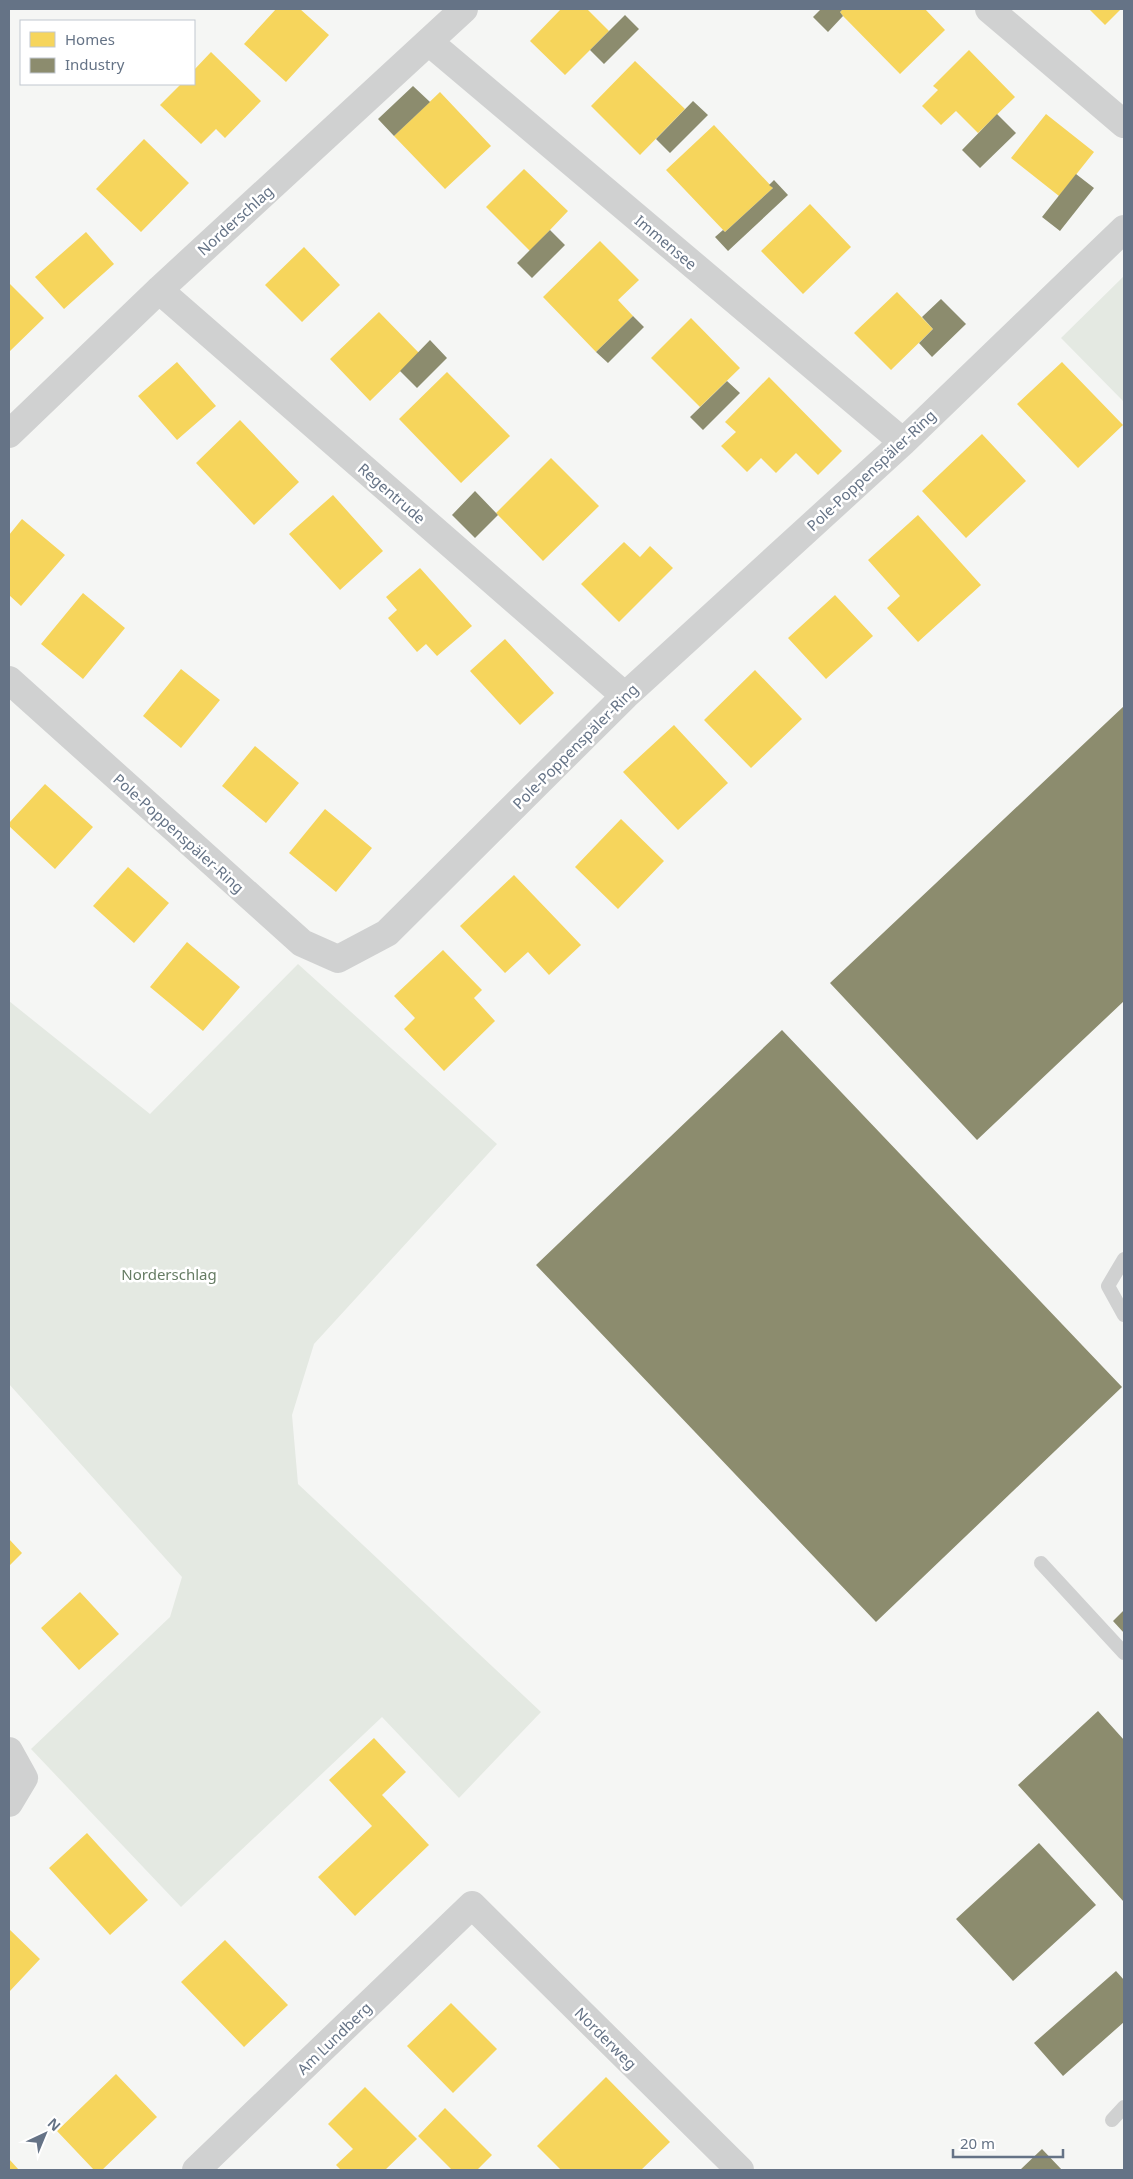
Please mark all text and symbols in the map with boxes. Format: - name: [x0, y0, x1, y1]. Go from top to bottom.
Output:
- legend: [20, 20, 195, 85]
- text: Homes: [65, 29, 115, 49]
- text: Industry: [65, 54, 125, 74]
- street label: Norderschlag: [193, 181, 277, 259]
- street label: Immensee: [631, 210, 701, 274]
- street label: Pole-Poppenspäler-Ring: [802, 405, 940, 535]
- street label: Regentrude: [354, 458, 430, 528]
- street label: Pole-Poppenspäler-Ring: [508, 679, 642, 813]
- street label: Pole-Poppenspäler-Ring: [109, 769, 249, 897]
- park label: Norderschlag: [121, 1264, 217, 1284]
- street label: Am Lundberg: [292, 1997, 376, 2079]
- street label: Norderweg: [571, 2003, 641, 2073]
- north arrow: [20, 2109, 70, 2159]
- text: N: [44, 2113, 65, 2135]
- scale bar: [953, 2126, 1063, 2158]
- text: 20 m: [960, 2133, 995, 2153]

